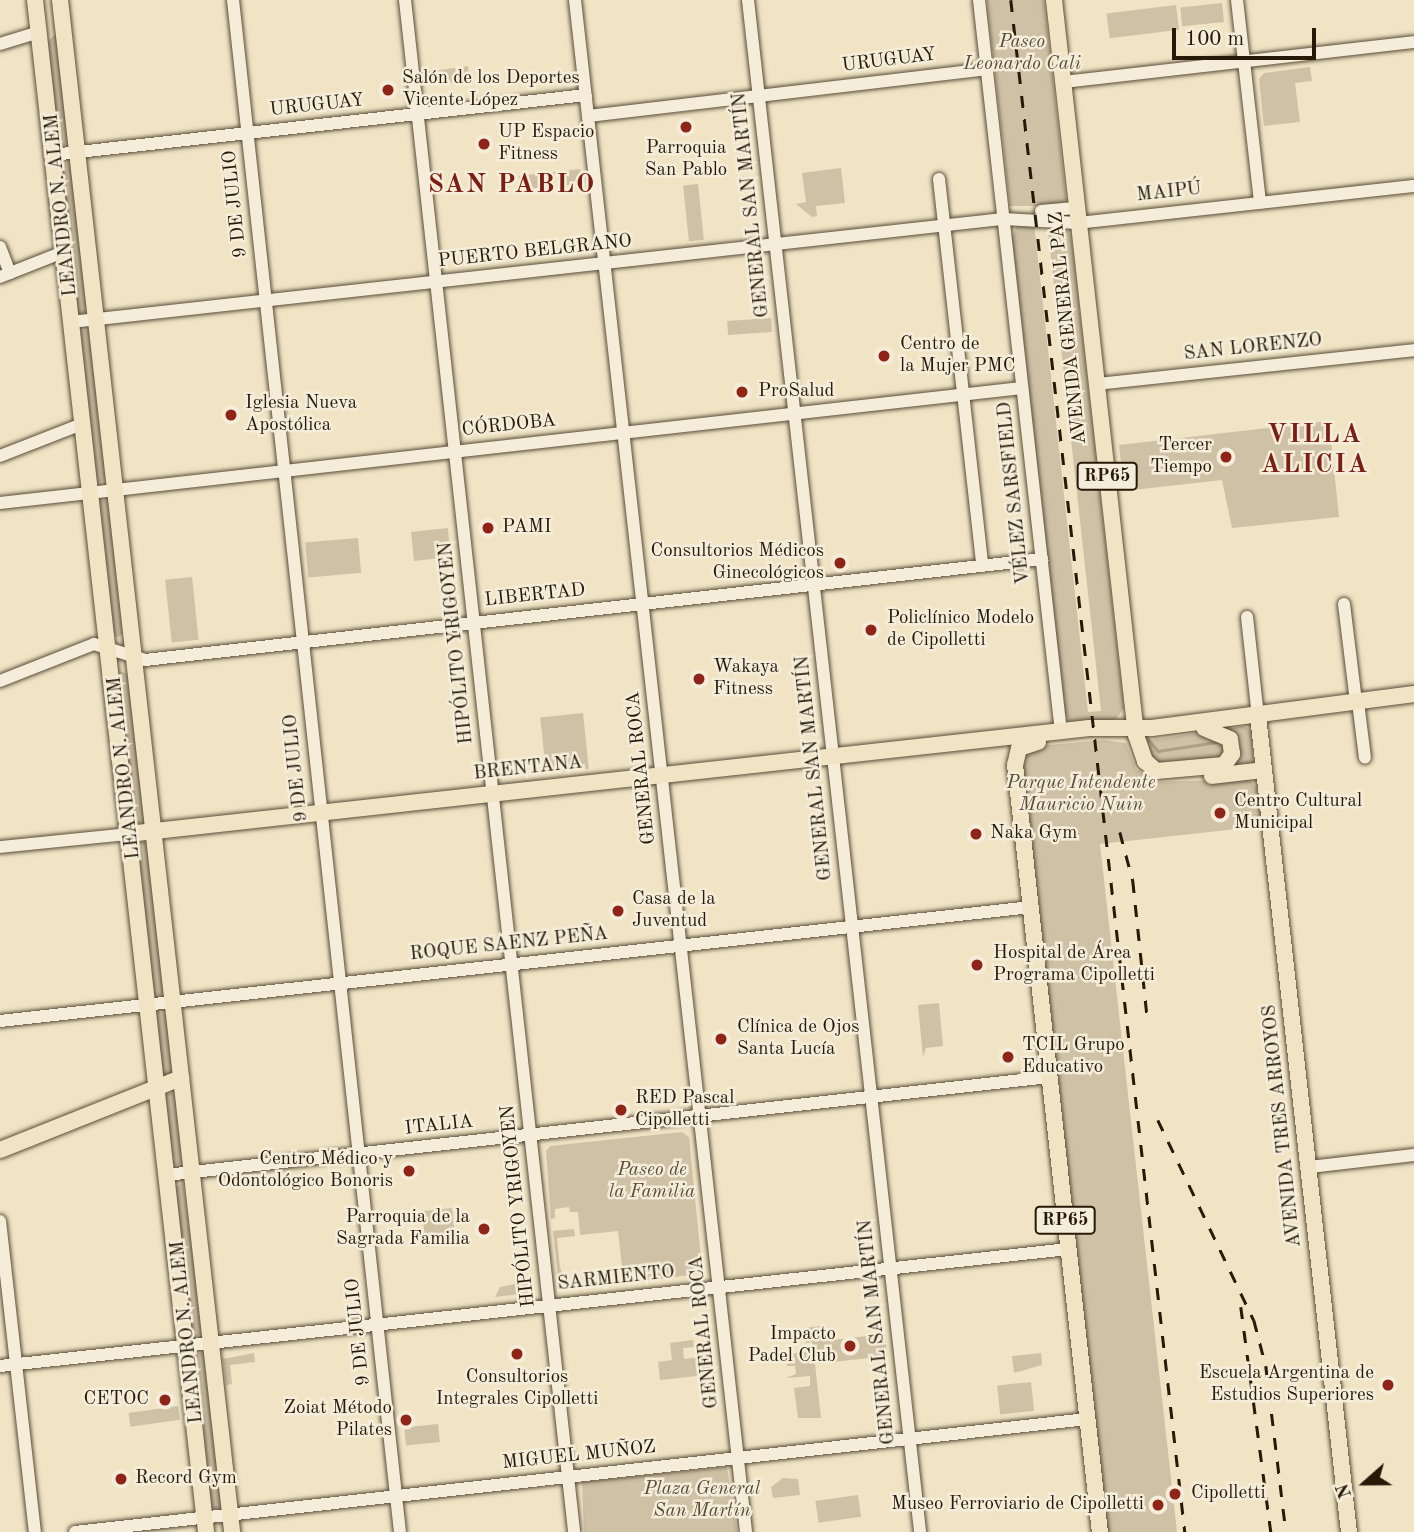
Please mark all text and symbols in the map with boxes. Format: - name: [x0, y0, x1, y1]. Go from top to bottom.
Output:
- scale bar: [1176, 14, 1320, 58]
- text: 100 m: [1185, 29, 1244, 50]
- park label: Paseo Leonardo Cali: [963, 32, 1081, 76]
- street label: URUGUAY: [841, 44, 937, 78]
- place label: Salón de los Deportes Vicente López: [402, 68, 580, 112]
- marker: Salón de los Deportes Vicente López: [380, 82, 396, 98]
- street label: URUGUAY: [269, 90, 365, 122]
- street label: GENERAL SAN MARTÍN: [729, 91, 775, 319]
- street label: LEANDRO N. ALEM: [41, 113, 83, 297]
- marker: Parroquia San Pablo: [678, 119, 694, 135]
- place label: UP Espacio Fitness: [498, 122, 594, 166]
- marker: UP Espacio Fitness: [476, 136, 492, 152]
- place label: Parroquia San Pablo: [645, 138, 727, 182]
- street label: 9 DE JULIO: [219, 149, 253, 259]
- district label: SAN PABLO: [429, 170, 595, 202]
- street label: MAIPÚ: [1135, 178, 1203, 208]
- street label: AVENIDA GENERAL PAZ: [1045, 211, 1093, 445]
- street label: PUERTO BELGRANO: [437, 230, 633, 274]
- street label: SAN LORENZO: [1183, 329, 1323, 367]
- place label: Centro de la Mujer PMC: [900, 334, 1015, 378]
- marker: Centro de la Mujer PMC: [874, 346, 894, 366]
- place label: ProSalud: [758, 381, 834, 403]
- marker: ProSalud: [732, 382, 752, 402]
- place label: Iglesia Nueva Apostólica: [245, 393, 357, 437]
- street label: VÉLEZ SARSFIELD: [994, 401, 1036, 585]
- marker: Iglesia Nueva Apostólica: [223, 407, 239, 423]
- street label: CÓRDOBA: [461, 410, 557, 442]
- district label: VILLA ALICIA: [1261, 420, 1369, 481]
- place label: Tercer Tiempo: [1150, 435, 1212, 479]
- marker: Tercer Tiempo: [1218, 449, 1234, 465]
- road number: RP65: [1076, 462, 1138, 490]
- place label: PAMI: [502, 517, 551, 539]
- marker: PAMI: [480, 520, 496, 536]
- street label: HIPÓLITO YRIGOYEN: [435, 541, 479, 745]
- place label: Consultorios Médicos Ginecológicos: [650, 541, 824, 585]
- marker: Consultorios Médicos Ginecológicos: [830, 553, 850, 573]
- street label: LIBERTAD: [483, 579, 587, 613]
- place label: Policlínico Modelo de Cipolletti: [887, 608, 1034, 652]
- marker: Policlínico Modelo de Cipolletti: [861, 620, 881, 640]
- street label: GENERAL SAN MARTÍN: [792, 654, 838, 882]
- place label: Wakaya Fitness: [713, 657, 779, 701]
- marker: Wakaya Fitness: [691, 671, 707, 687]
- street label: LEANDRO N. ALEM: [104, 676, 146, 860]
- street label: GENERAL ROCA: [623, 690, 661, 846]
- street label: 9 DE JULIO: [280, 713, 314, 823]
- street label: BRENTANA: [472, 752, 584, 786]
- park label: Parque Intendente Mauricio Nuin: [1007, 773, 1155, 817]
- place label: Centro Cultural Municipal: [1234, 791, 1362, 835]
- marker: Centro Cultural Municipal: [1212, 805, 1228, 821]
- place label: Naka Gym: [990, 823, 1077, 845]
- marker: Naka Gym: [968, 826, 984, 842]
- place label: Casa de la Juventud: [632, 889, 716, 933]
- marker: Casa de la Juventud: [610, 903, 626, 919]
- street label: ROQUE SAENZ PEÑA: [409, 923, 609, 967]
- place label: Hospital de Área Programa Cipolletti: [993, 943, 1155, 987]
- marker: Hospital de Área Programa Cipolletti: [967, 955, 987, 975]
- street label: AVENIDA TRES ARROYOS: [1259, 1004, 1307, 1248]
- place label: Clínica de Ojos Santa Lucía: [737, 1017, 859, 1061]
- marker: Clínica de Ojos Santa Lucía: [711, 1029, 731, 1049]
- place label: TCIL Grupo Educativo: [1022, 1035, 1125, 1079]
- marker: TCIL Grupo Educativo: [1000, 1049, 1016, 1065]
- place label: RED Pascal Cipolletti: [635, 1088, 734, 1132]
- marker: RED Pascal Cipolletti: [613, 1102, 629, 1118]
- street label: HIPÓLITO YRIGOYEN: [497, 1104, 541, 1308]
- street label: ITALIA: [404, 1111, 474, 1141]
- place label: Centro Médico y Odontológico Bonoris: [218, 1149, 393, 1193]
- park label: Paseo de la Familia: [609, 1160, 695, 1204]
- marker: Centro Médico y Odontológico Bonoris: [399, 1161, 419, 1181]
- road number: RP65: [1034, 1205, 1096, 1234]
- place label: Parroquia de la Sagrada Familia: [336, 1207, 470, 1251]
- street label: GENERAL SAN MARTÍN: [855, 1218, 901, 1446]
- marker: Parroquia de la Sagrada Familia: [476, 1221, 492, 1237]
- street label: LEANDRO N. ALEM: [167, 1240, 209, 1424]
- street label: GENERAL ROCA: [686, 1254, 724, 1410]
- street label: SARMIENTO: [556, 1262, 676, 1296]
- street label: 9 DE JULIO: [342, 1277, 376, 1387]
- place label: Impacto Padel Club: [748, 1324, 836, 1368]
- marker: Impacto Padel Club: [842, 1338, 858, 1354]
- marker: Consultorios Integrales Cipolletti: [507, 1344, 527, 1364]
- place label: Escuela Argentina de Estudios Superiores: [1199, 1363, 1374, 1407]
- place label: Consultorios Integrales Cipolletti: [436, 1367, 598, 1411]
- marker: Escuela Argentina de Estudios Superiores: [1380, 1377, 1396, 1393]
- place label: CETOC: [84, 1389, 149, 1411]
- marker: CETOC: [155, 1390, 175, 1410]
- place label: Zoiat Método Pilates: [284, 1398, 392, 1442]
- marker: Zoiat Método Pilates: [398, 1412, 414, 1428]
- street label: MIGUEL MUÑOZ: [501, 1437, 657, 1475]
- north arrow: [1330, 1448, 1400, 1518]
- place label: Record Gym: [135, 1468, 237, 1490]
- marker: Record Gym: [113, 1471, 129, 1487]
- park label: Plaza General San Martín: [644, 1479, 760, 1523]
- text: N: [1333, 1481, 1356, 1501]
- place label: Cipolletti: [1191, 1483, 1266, 1505]
- marker: Cipolletti: [1165, 1484, 1185, 1504]
- place label: Museo Ferroviario de Cipolletti: [891, 1494, 1144, 1516]
- marker: Museo Ferroviario de Cipolletti: [1150, 1497, 1166, 1513]

